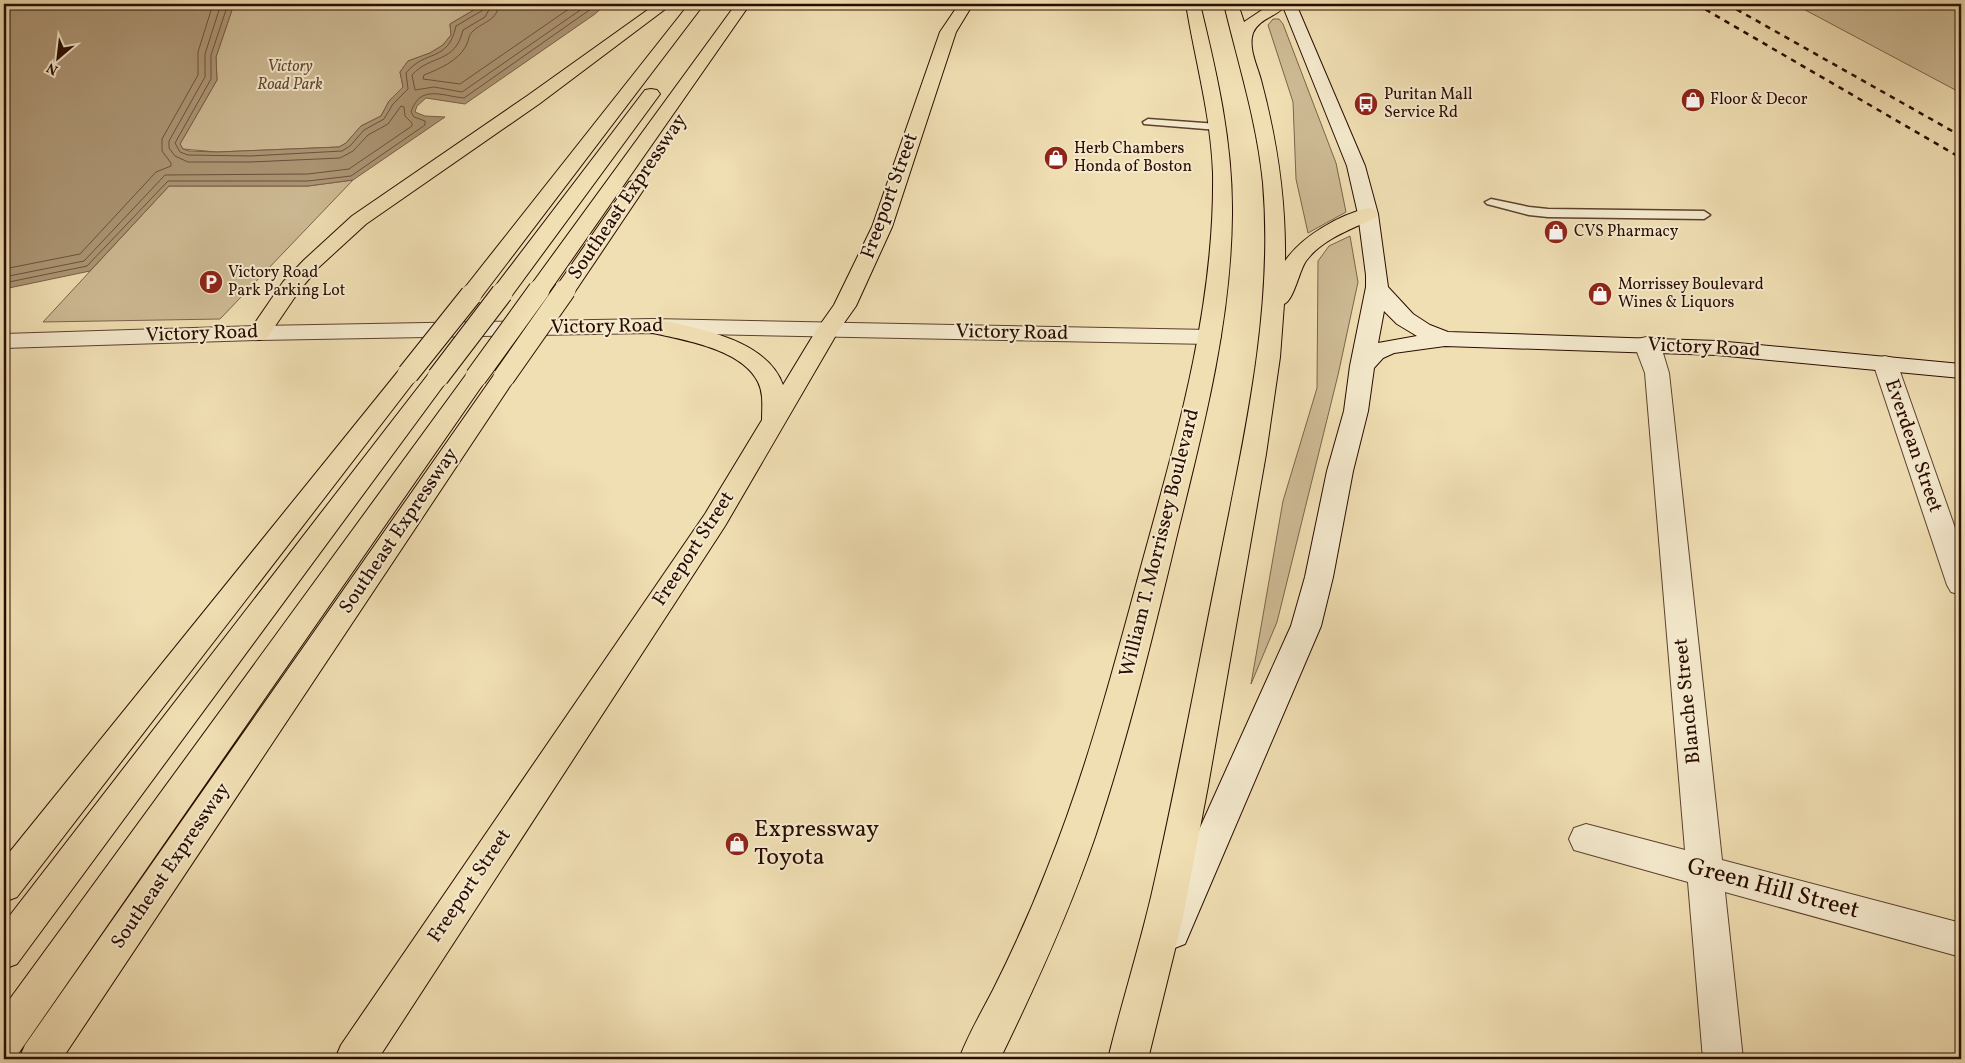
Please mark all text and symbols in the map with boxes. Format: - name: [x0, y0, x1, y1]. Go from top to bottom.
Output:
- north arrow: [32, 32, 82, 82]
- park label: Victory Road Park: [257, 56, 323, 96]
- text: N: [44, 57, 62, 79]
- place label: Puritan Mall Service Rd: [1384, 84, 1473, 124]
- shop icon: Floor & Decor: [1680, 87, 1706, 113]
- place label: Floor & Decor: [1710, 89, 1808, 111]
- bus stop icon: Puritan Mall Service Rd: [1353, 91, 1379, 117]
- street label: Southeast Expressway: [562, 108, 694, 286]
- street label: Freeport Street: [854, 129, 926, 263]
- place label: Herb Chambers Honda of Boston: [1074, 138, 1192, 178]
- shop icon: Herb Chambers Honda of Boston: [1043, 145, 1069, 171]
- shop icon: CVS Pharmacy: [1543, 219, 1569, 245]
- place label: CVS Pharmacy: [1574, 221, 1679, 243]
- place label: Victory Road Park Parking Lot: [228, 262, 346, 302]
- parking icon: Victory Road Park Parking Lot: [198, 269, 224, 295]
- place label: Morrissey Boulevard Wines & Liquors: [1618, 274, 1764, 314]
- shop icon: Morrissey Boulevard Wines & Liquors: [1587, 281, 1613, 307]
- street label: Victory Road: [550, 312, 664, 342]
- street label: Victory Road: [145, 318, 259, 350]
- street label: Victory Road: [955, 318, 1069, 348]
- street label: Victory Road: [1647, 331, 1761, 365]
- street label: Everdean Street: [1877, 376, 1949, 516]
- street label: William T. Morrissey Boulevard: [1113, 406, 1207, 680]
- street label: Southeast Expressway: [333, 442, 465, 620]
- street label: Freeport Street: [646, 486, 742, 612]
- street label: Blanche Street: [1667, 637, 1709, 765]
- street label: Southeast Expressway: [105, 777, 237, 955]
- place label: Expressway Toyota: [754, 813, 879, 875]
- street label: Freeport Street: [422, 824, 518, 948]
- shop icon: Expressway Toyota: [724, 831, 750, 857]
- street label: Green Hill Street: [1683, 850, 1863, 928]

